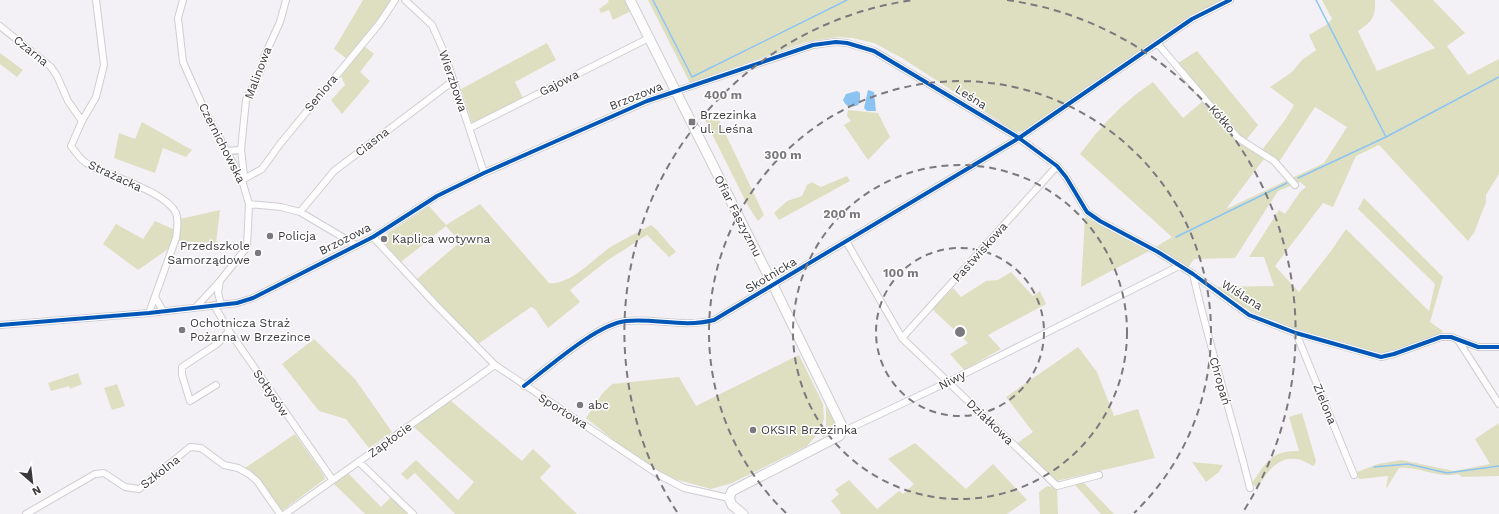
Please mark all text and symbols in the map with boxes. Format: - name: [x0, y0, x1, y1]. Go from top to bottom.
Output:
- street label: Czarna: [11, 33, 51, 69]
- street label: Malinowa: [242, 45, 274, 101]
- street label: Wierzbowa: [436, 48, 470, 114]
- street label: Gajowa: [537, 67, 581, 99]
- street label: Seniora: [302, 72, 341, 114]
- street label: Brzozowa: [607, 79, 665, 113]
- street label: Leśna: [953, 82, 989, 112]
- text: 400 m: [704, 88, 742, 102]
- street label: Czernichowska: [196, 101, 248, 185]
- street label: Kółko: [1206, 102, 1238, 136]
- place label: Brzezinka ul. Leśna: [700, 108, 757, 136]
- marker: Brzezinka ul. Leśna: [687, 117, 697, 127]
- street label: Ciasna: [352, 124, 392, 159]
- text: 300 m: [764, 148, 802, 162]
- street label: Strażacka: [86, 157, 144, 195]
- street label: Ofiar Faszyzmu: [711, 173, 765, 259]
- text: 200 m: [823, 207, 861, 221]
- street label: Pastwiskowa: [950, 219, 1011, 285]
- street label: Brzozowa: [317, 220, 373, 258]
- place label: Policja: [278, 229, 316, 243]
- marker: Policja: [265, 231, 275, 241]
- place label: Kaplica wotywna: [392, 232, 491, 246]
- marker: Kaplica wotywna: [379, 234, 389, 244]
- place label: Przedszkole Samorządowe: [168, 239, 250, 267]
- marker: Przedszkole Samorządowe: [253, 248, 263, 258]
- street label: Skotnicka: [743, 254, 799, 296]
- text: 100 m: [883, 266, 919, 280]
- street label: Wiślana: [1219, 277, 1265, 313]
- place label: Ochotnicza Straż Pożarna w Brzezince: [190, 316, 311, 344]
- marker: Ochotnicza Straż Pożarna w Brzezince: [177, 325, 187, 335]
- centre of rings: [953, 325, 967, 339]
- street label: Chropań: [1206, 355, 1234, 407]
- street label: Sołtysów: [250, 367, 292, 419]
- street label: Niwy: [936, 367, 968, 393]
- street label: Zielona: [1310, 382, 1340, 427]
- street label: Sportowa: [536, 390, 590, 432]
- street label: Działkowa: [964, 396, 1016, 448]
- place label: abc: [588, 398, 609, 412]
- marker: abc: [575, 400, 585, 410]
- street label: Zapłocie: [366, 419, 415, 460]
- place label: OKSIR Brzezinka: [761, 423, 858, 437]
- marker: OKSIR Brzezinka: [748, 425, 758, 435]
- street label: Szkolna: [138, 452, 182, 492]
- north arrow: [12, 462, 52, 502]
- text: N: [30, 483, 43, 498]

